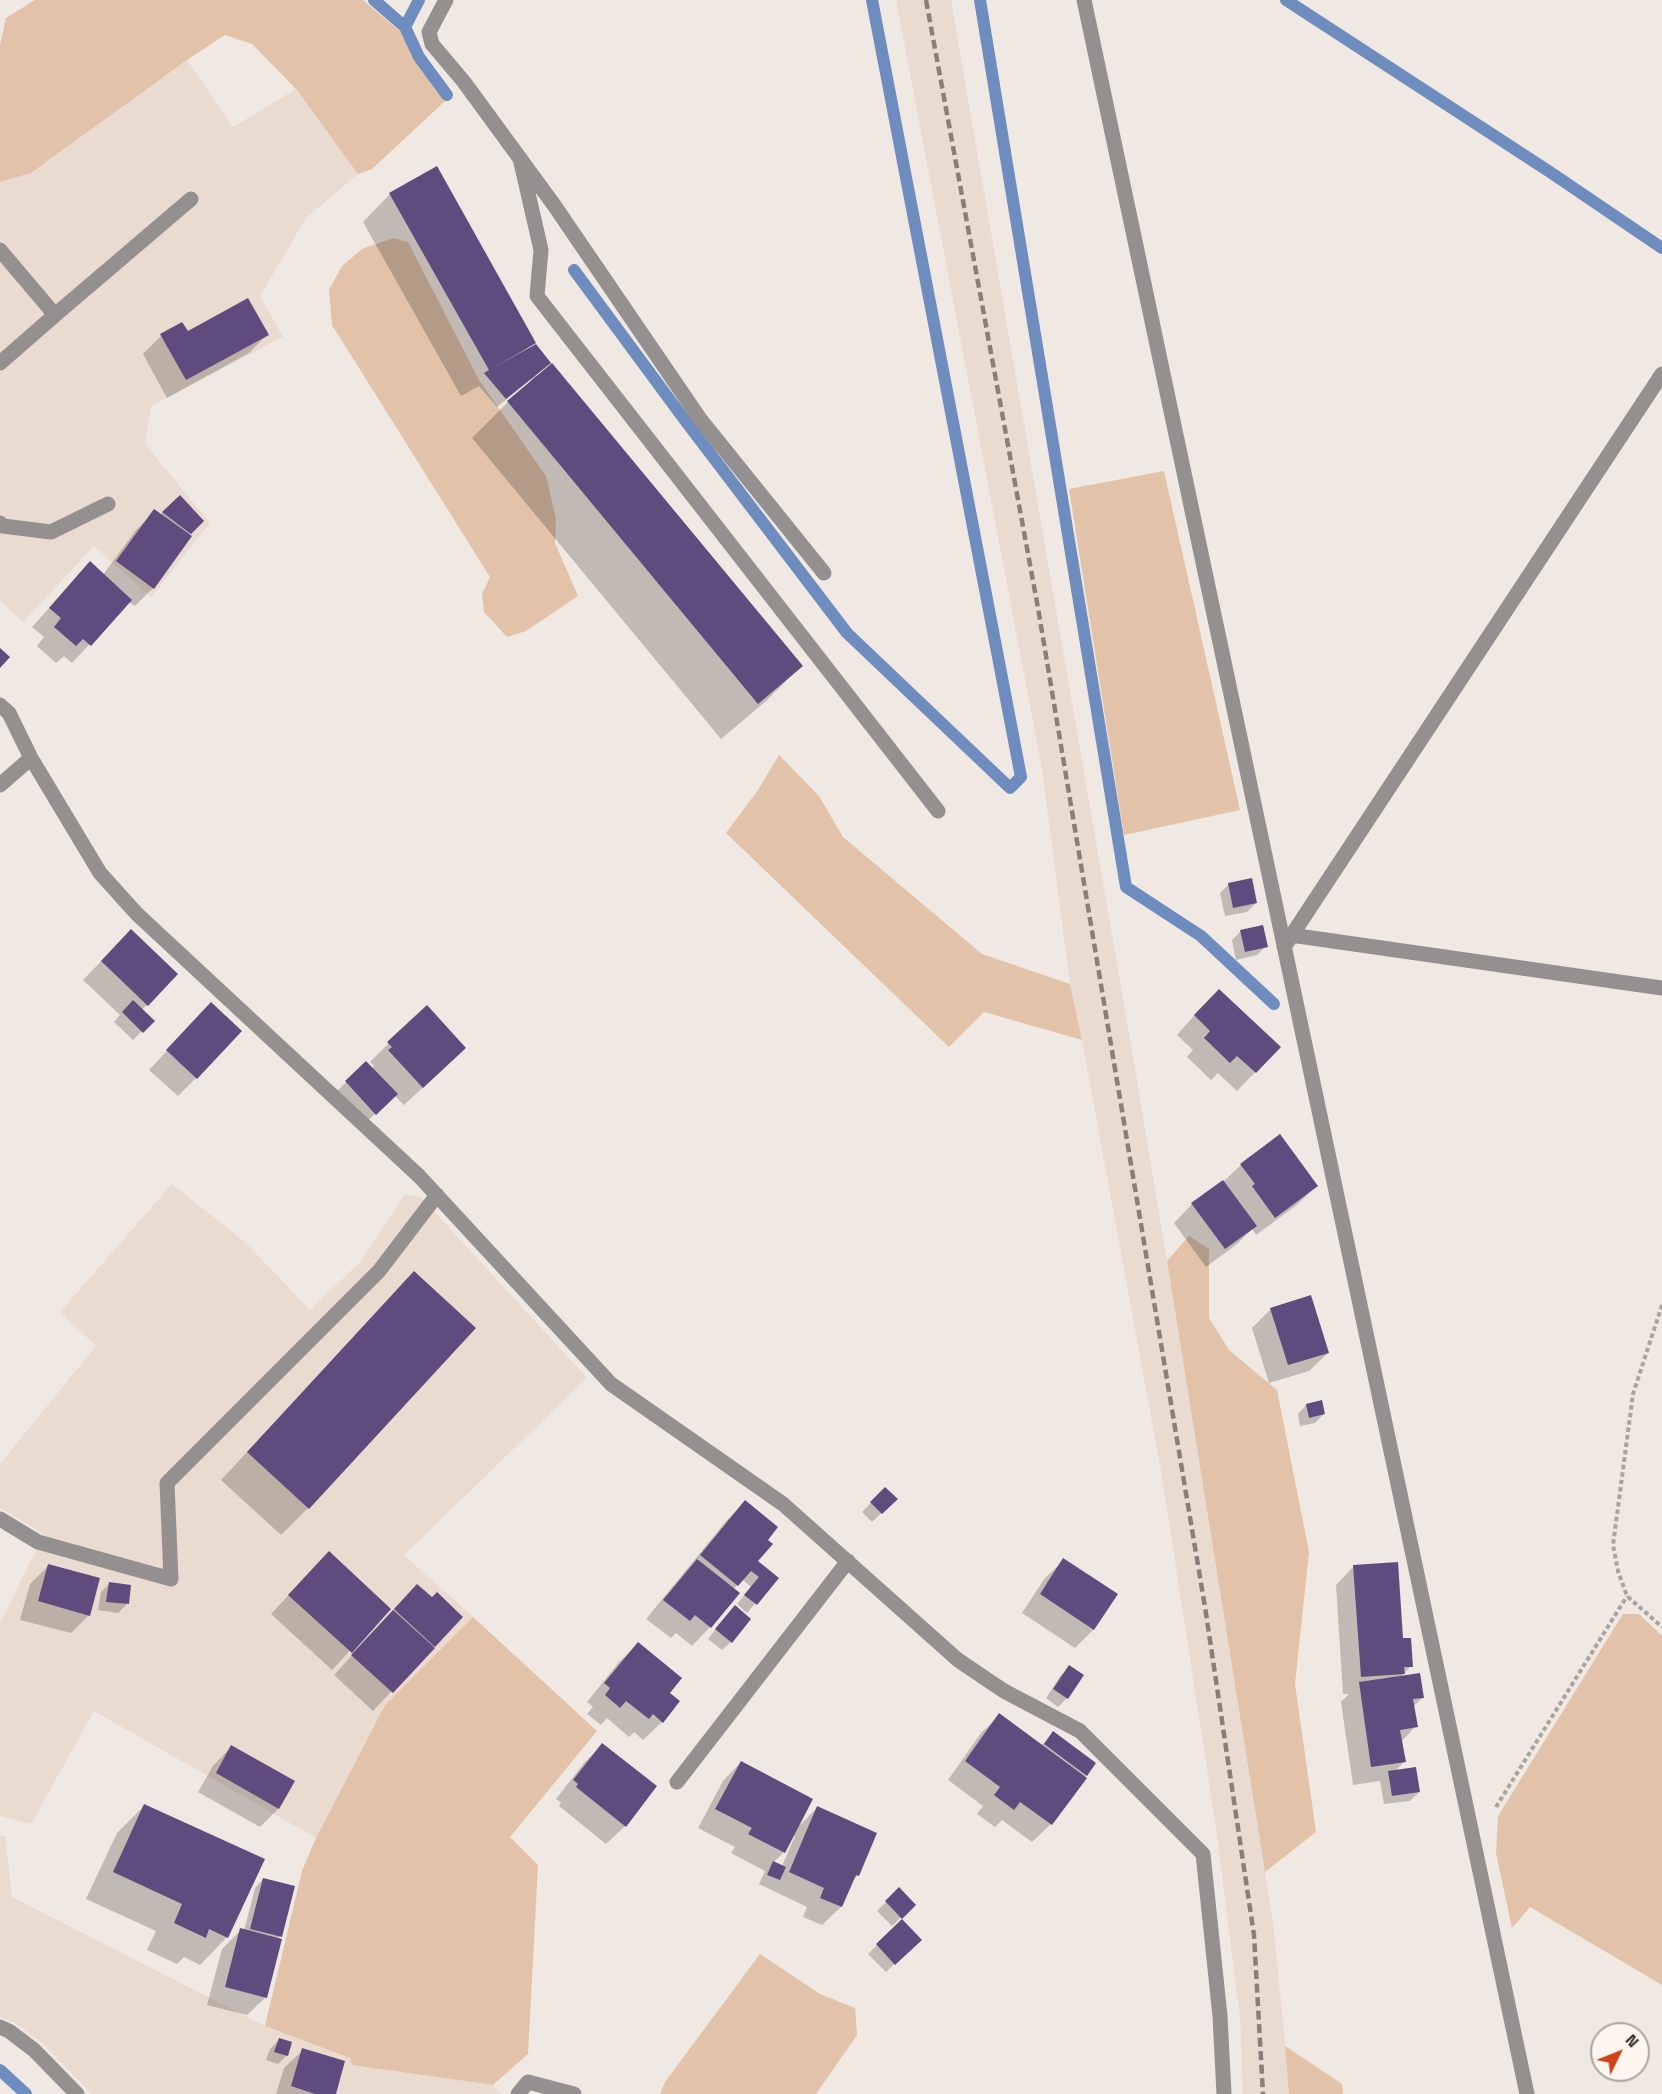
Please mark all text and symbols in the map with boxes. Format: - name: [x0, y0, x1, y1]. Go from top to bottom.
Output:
- north arrow: [1590, 2022, 1650, 2082]
- text: N: [1621, 2030, 1643, 2052]

